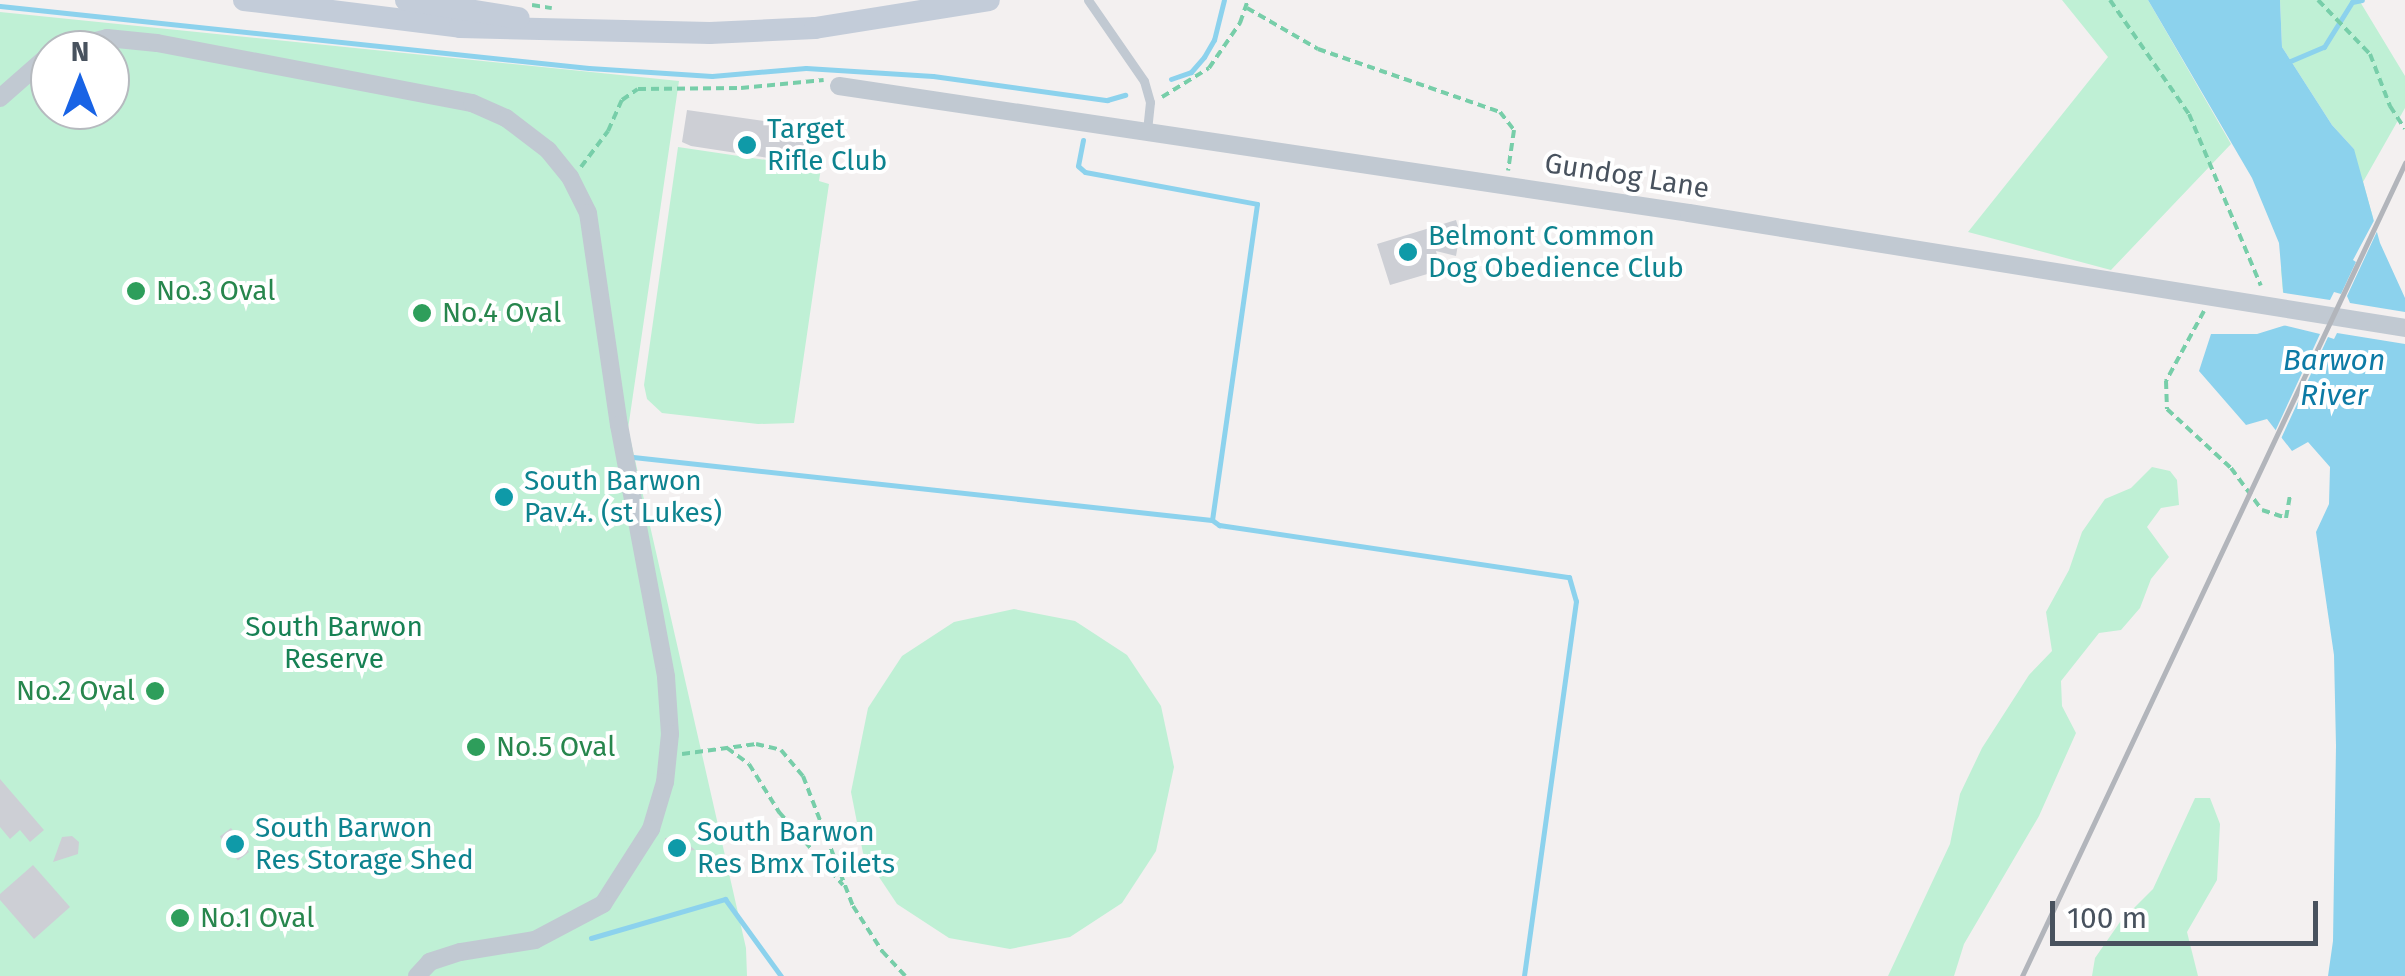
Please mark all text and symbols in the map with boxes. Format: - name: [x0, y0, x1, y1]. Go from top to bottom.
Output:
- north arrow: [30, 30, 130, 130]
- text: N: [71, 35, 89, 68]
- place label: Target Rifle Club: [767, 112, 887, 178]
- marker: Target Rifle Club: [736, 134, 758, 156]
- street label: Gundog Lane: [1542, 146, 1712, 206]
- place label: Belmont Common Dog Obedience Club: [1428, 219, 1684, 285]
- marker: Belmont Common Dog Obedience Club: [1397, 241, 1419, 263]
- place label: No.3 Oval: [156, 274, 275, 308]
- marker: No.3 Oval: [125, 280, 147, 302]
- place label: No.4 Oval: [442, 296, 561, 330]
- marker: No.4 Oval: [411, 302, 433, 324]
- water label: Barwon River: [2283, 342, 2385, 412]
- place label: South Barwon Pav.4. (st Lukes): [524, 464, 722, 530]
- marker: South Barwon Pav.4. (st Lukes): [493, 486, 515, 508]
- park label: South Barwon Reserve: [245, 610, 423, 676]
- place label: No.2 Oval: [16, 674, 135, 708]
- marker: No.2 Oval: [144, 680, 166, 702]
- place label: No.5 Oval: [496, 730, 616, 764]
- marker: No.5 Oval: [465, 736, 487, 758]
- place label: South Barwon Res Storage Shed: [255, 811, 474, 877]
- place label: South Barwon Res Bmx Toilets: [697, 815, 895, 881]
- marker: South Barwon Res Storage Shed: [224, 833, 246, 855]
- marker: South Barwon Res Bmx Toilets: [666, 837, 688, 859]
- scale bar: [2055, 881, 2322, 943]
- text: 100 m: [2067, 900, 2147, 936]
- place label: No.1 Oval: [200, 901, 315, 935]
- marker: No.1 Oval: [169, 907, 191, 929]

